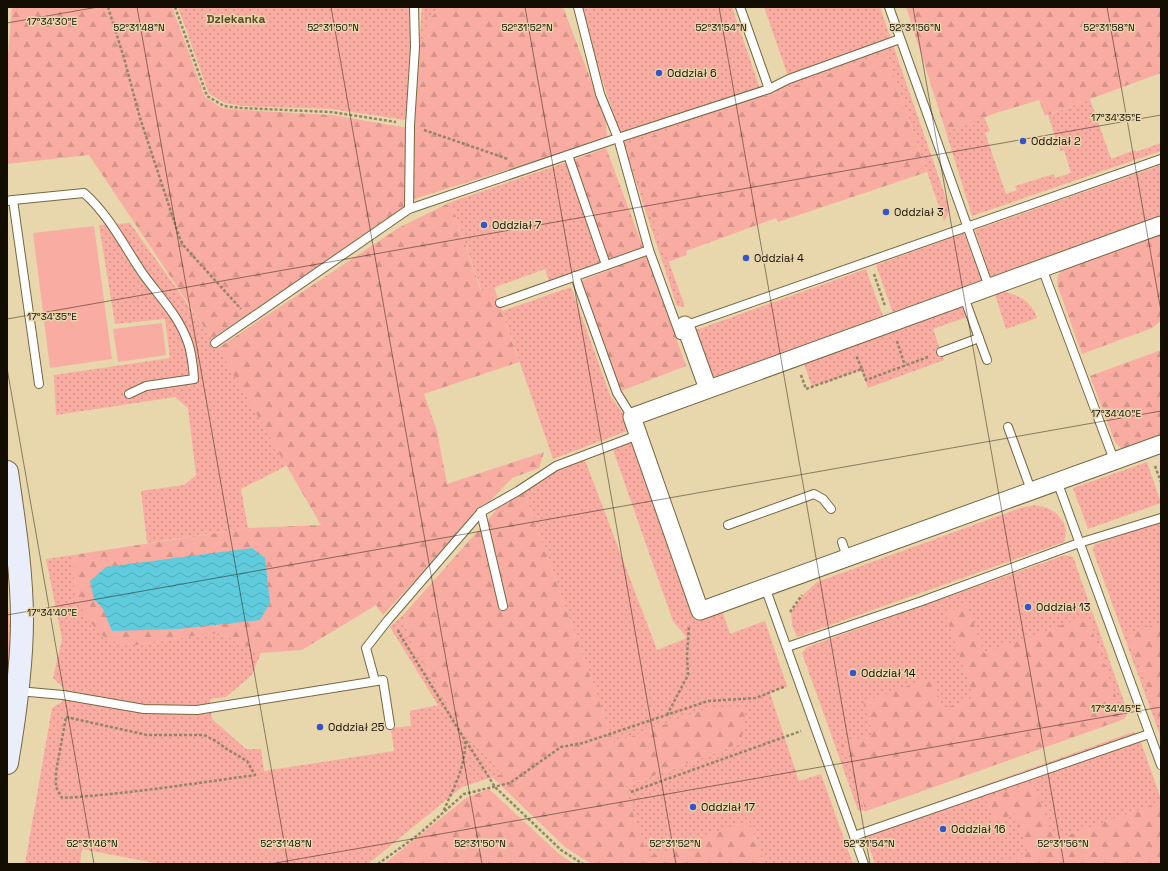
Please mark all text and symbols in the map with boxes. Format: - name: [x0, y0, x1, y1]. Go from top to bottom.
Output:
- district label: Dziekanka: [207, 11, 266, 27]
- text: 17°34'30"E: [27, 15, 78, 28]
- text: 52°31'48"N: [113, 21, 165, 34]
- text: 52°31'50"N: [307, 21, 359, 34]
- text: 52°31'52"N: [501, 21, 553, 34]
- text: 52°31'54"N: [695, 21, 747, 34]
- text: 52°31'56"N: [889, 21, 941, 34]
- text: 52°31'58"N: [1083, 21, 1135, 34]
- place label: Oddział 6: [667, 66, 717, 80]
- marker: Oddział 6: [654, 68, 664, 78]
- text: 17°34'35"E: [1091, 111, 1141, 124]
- place label: Oddział 2: [1031, 134, 1081, 148]
- marker: Oddział 2: [1018, 136, 1028, 146]
- place label: Oddział 3: [894, 205, 944, 219]
- marker: Oddział 3: [881, 207, 891, 217]
- place label: Oddział 7: [492, 218, 541, 232]
- marker: Oddział 7: [479, 220, 489, 230]
- place label: Oddział 4: [754, 251, 804, 265]
- marker: Oddział 4: [741, 253, 751, 263]
- text: 17°34'35"E: [27, 310, 77, 323]
- text: 17°34'40"E: [1091, 407, 1141, 420]
- place label: Oddział 13: [1036, 600, 1091, 614]
- marker: Oddział 13: [1023, 602, 1033, 612]
- text: 17°34'40"E: [27, 606, 77, 619]
- place label: Oddział 14: [861, 666, 916, 680]
- marker: Oddział 14: [848, 668, 858, 678]
- text: 17°34'45"E: [1091, 702, 1141, 715]
- place label: Oddział 25: [328, 720, 385, 734]
- marker: Oddział 25: [315, 722, 325, 732]
- place label: Oddział 17: [701, 800, 755, 814]
- marker: Oddział 17: [688, 802, 698, 812]
- place label: Oddział 16: [951, 822, 1006, 836]
- marker: Oddział 16: [938, 824, 948, 834]
- text: 52°31'46"N: [66, 837, 118, 850]
- text: 52°31'48"N: [260, 837, 312, 850]
- text: 52°31'50"N: [454, 837, 506, 850]
- text: 52°31'52"N: [649, 837, 701, 850]
- text: 52°31'54"N: [843, 837, 895, 850]
- text: 52°31'56"N: [1037, 837, 1089, 850]

